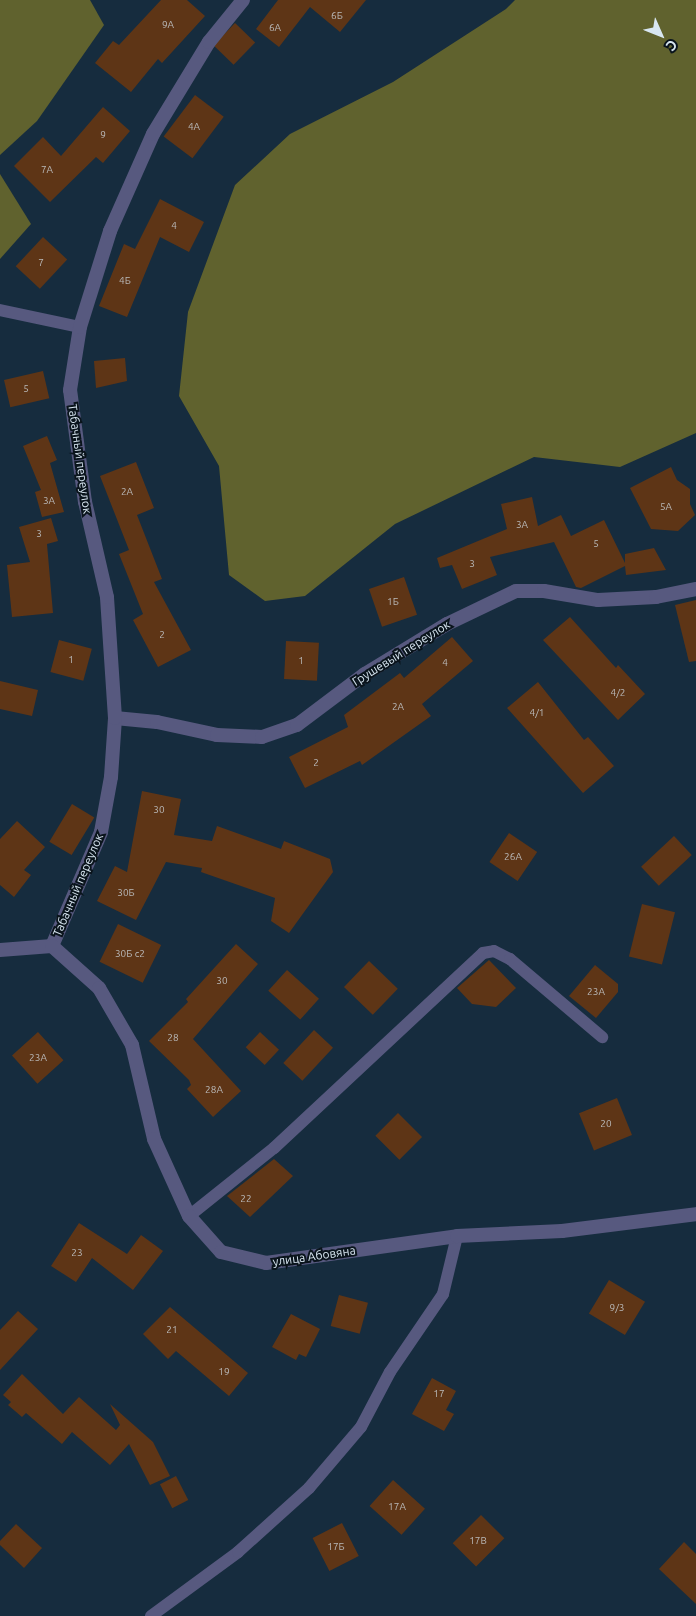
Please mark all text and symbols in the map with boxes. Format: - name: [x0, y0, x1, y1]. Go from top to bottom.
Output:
- house number: 6Б: [331, 10, 343, 22]
- north arrow: [636, 10, 686, 60]
- house number: 9А: [162, 19, 174, 31]
- house number: 6А: [269, 22, 281, 34]
- text: С: [663, 37, 681, 54]
- house number: 4А: [188, 121, 200, 133]
- house number: 9: [100, 129, 106, 141]
- house number: 7А: [41, 164, 53, 176]
- house number: 4: [171, 220, 177, 232]
- house number: 7: [38, 257, 44, 269]
- house number: 4Б: [119, 275, 131, 287]
- house number: 5: [23, 383, 29, 395]
- street label: Табачный переулок: [65, 403, 95, 515]
- house number: 2А: [121, 486, 133, 498]
- house number: 3А: [43, 495, 55, 507]
- house number: 5А: [660, 501, 672, 513]
- house number: 3А: [516, 519, 528, 531]
- house number: 3: [36, 528, 42, 540]
- house number: 5: [593, 538, 599, 550]
- house number: 3: [469, 558, 475, 570]
- house number: 1Б: [387, 596, 399, 608]
- street label: Грушевый переулок: [349, 617, 453, 689]
- house number: 2: [159, 629, 165, 641]
- house number: 1: [68, 654, 74, 666]
- house number: 1: [298, 655, 304, 667]
- house number: 4: [442, 657, 448, 669]
- house number: 4/2: [611, 687, 625, 699]
- house number: 2А: [392, 701, 404, 713]
- house number: 4/1: [530, 707, 544, 719]
- house number: 2: [313, 757, 319, 769]
- house number: 30: [153, 804, 165, 816]
- street label: Табачный переулок: [50, 831, 106, 939]
- house number: 26А: [504, 851, 522, 863]
- house number: 30Б: [117, 887, 135, 899]
- house number: 30Б с2: [115, 948, 145, 960]
- house number: 30: [216, 975, 228, 987]
- house number: 23А: [587, 986, 605, 998]
- house number: 28: [167, 1032, 179, 1044]
- house number: 23А: [29, 1052, 47, 1064]
- house number: 28А: [205, 1084, 223, 1096]
- house number: 20: [600, 1118, 612, 1130]
- house number: 22: [240, 1193, 252, 1205]
- street label: улица Абовяна: [272, 1243, 356, 1269]
- house number: 23: [71, 1247, 83, 1259]
- house number: 9/3: [610, 1302, 624, 1314]
- house number: 21: [166, 1324, 178, 1336]
- house number: 19: [218, 1366, 230, 1378]
- house number: 17: [433, 1388, 445, 1400]
- house number: 17А: [388, 1501, 406, 1513]
- house number: 17В: [469, 1535, 487, 1547]
- house number: 17Б: [327, 1541, 345, 1553]

